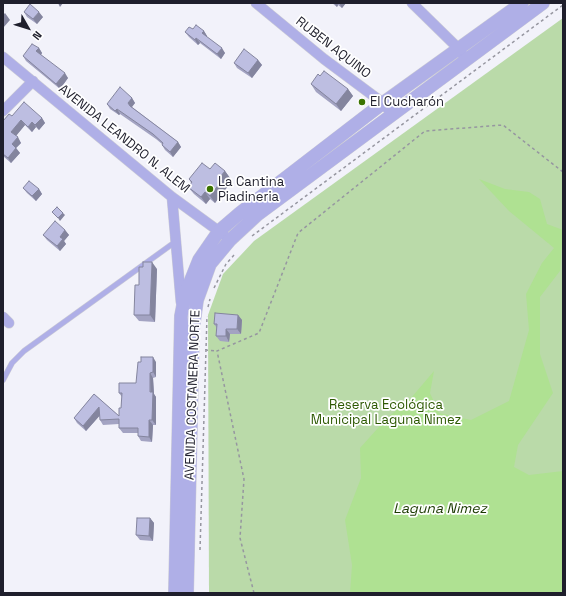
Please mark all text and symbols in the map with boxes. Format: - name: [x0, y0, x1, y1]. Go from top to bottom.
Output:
- north arrow: [8, 8, 48, 48]
- street label: RUBEN AQUINO: [292, 14, 374, 82]
- text: N: [30, 28, 45, 43]
- street label: AVENIDA LEANDRO N. ALEM: [55, 81, 193, 197]
- place label: El Cucharón: [370, 94, 444, 110]
- marker: El Cucharón: [357, 97, 367, 107]
- place label: La Cantina Piadineria: [218, 174, 284, 205]
- marker: La Cantina Piadineria: [205, 184, 215, 194]
- street label: AVENIDA COSTANERA NORTE: [182, 310, 204, 480]
- park label: Reserva Ecológica Municipal Laguna Nimez: [311, 397, 461, 428]
- water label: Laguna Nimez: [393, 501, 487, 517]

